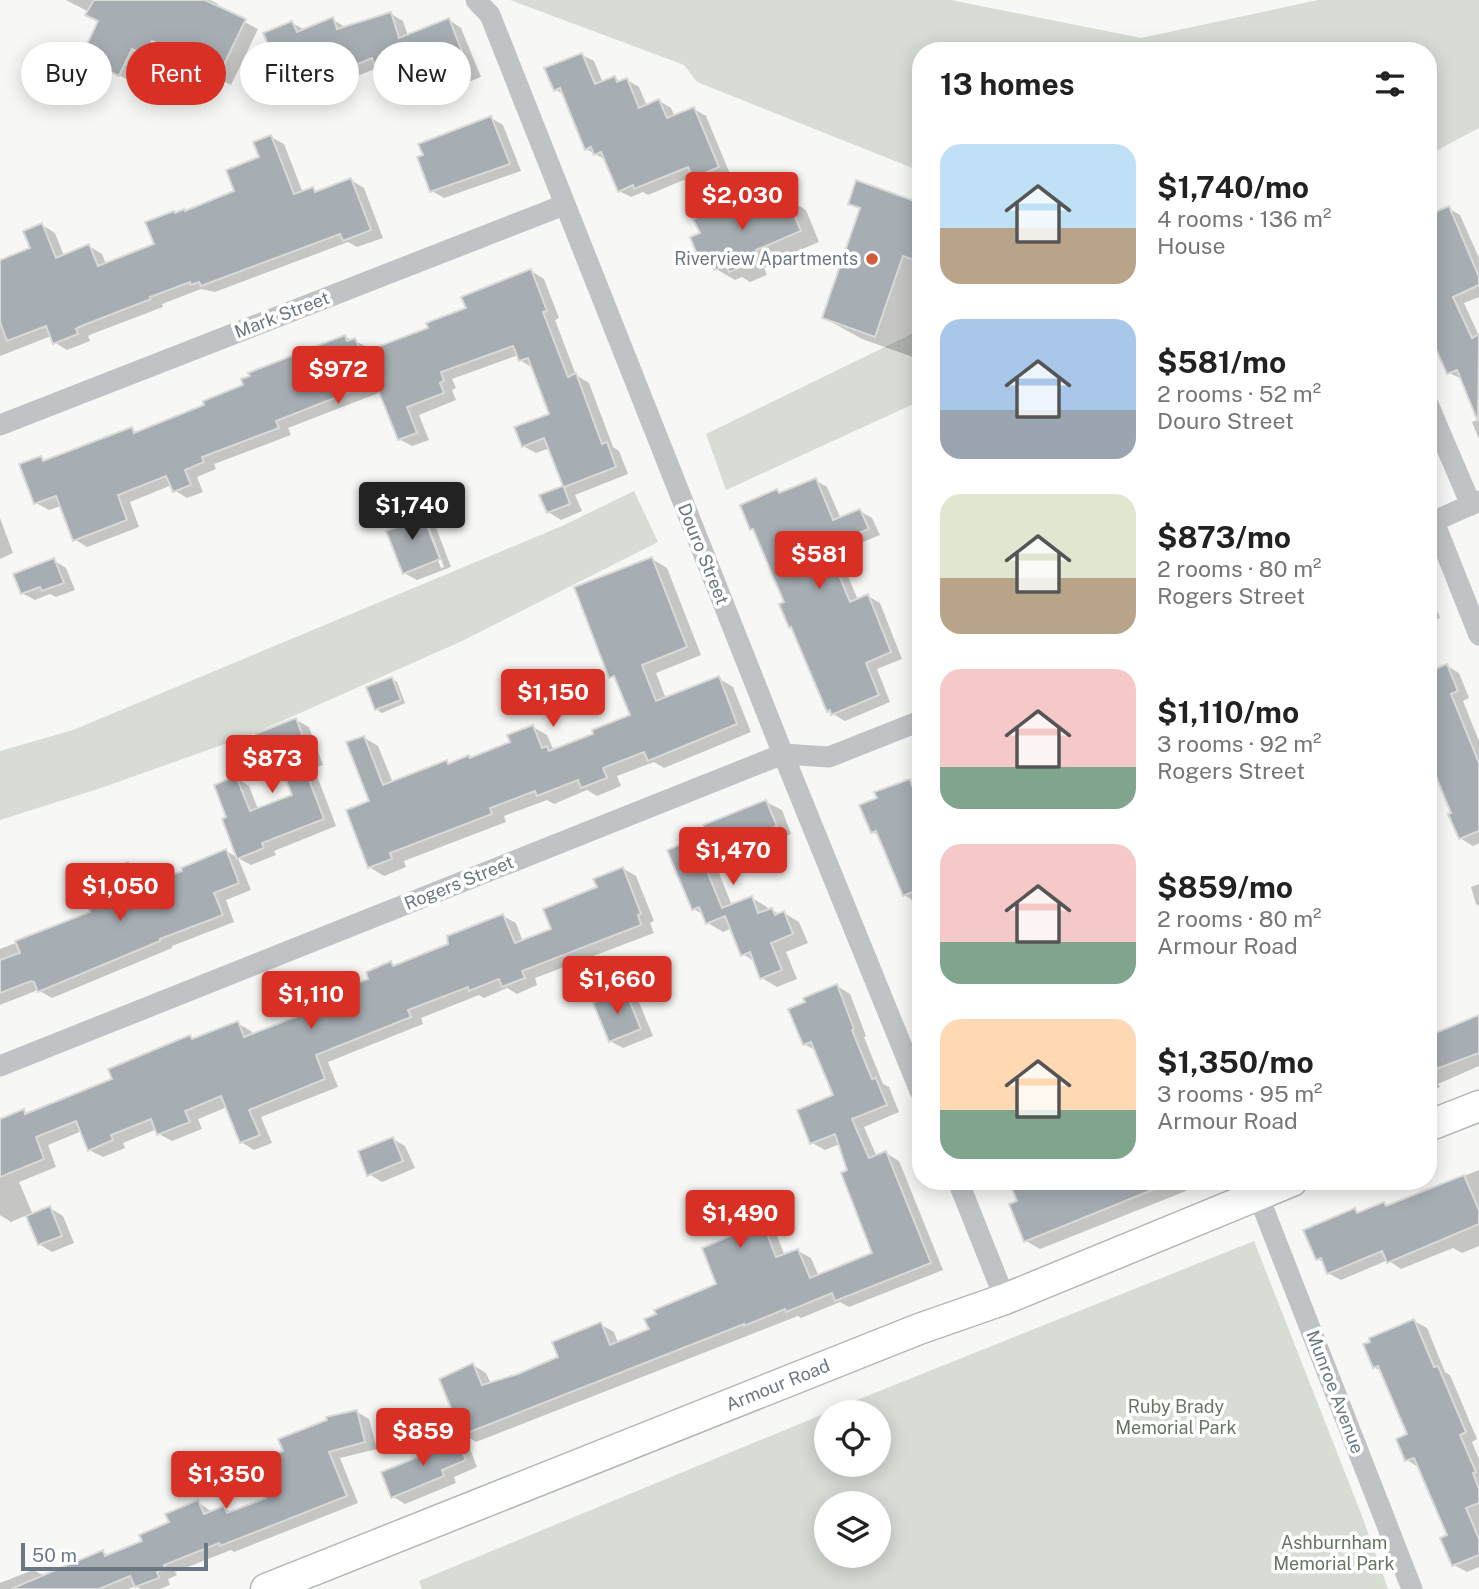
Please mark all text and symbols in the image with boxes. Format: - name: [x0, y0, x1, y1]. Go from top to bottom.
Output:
- chip: Buy: [21, 42, 112, 105]
- chip: Rent: [126, 42, 226, 105]
- chip: Filters: [240, 42, 359, 105]
- chip: New: [373, 42, 471, 105]
- icon: filters: [1371, 65, 1409, 103]
- text: 13 homes: [940, 66, 1075, 102]
- text: $1,740/mo: [1157, 169, 1309, 205]
- icon: home: [996, 172, 1080, 256]
- pin: $2,030: [685, 173, 799, 232]
- text: $2,030: [701, 181, 783, 208]
- text: 4 rooms · 136 m²: [1157, 205, 1331, 232]
- text: House: [1157, 232, 1225, 259]
- place label: Riverview Apartments: [674, 248, 858, 269]
- marker: Riverview Apartments: [864, 251, 880, 267]
- street label: Mark Street: [231, 287, 332, 342]
- text: $581/mo: [1157, 344, 1286, 380]
- pin: $972: [297, 346, 379, 406]
- icon: home: [996, 347, 1080, 431]
- text: $972: [308, 355, 368, 382]
- text: 2 rooms · 52 m²: [1157, 380, 1321, 407]
- text: Douro Street: [1157, 407, 1294, 434]
- pin: $1,740: [355, 482, 469, 542]
- text: $1,740: [375, 491, 449, 518]
- street label: Douro Street: [674, 500, 733, 607]
- text: $873/mo: [1157, 519, 1291, 555]
- icon: home: [996, 522, 1080, 606]
- pin: $581: [778, 532, 860, 591]
- text: $581: [791, 540, 847, 567]
- text: 2 rooms · 80 m²: [1157, 555, 1322, 582]
- text: Rogers Street: [1157, 582, 1305, 609]
- pin: $1,150: [496, 670, 610, 729]
- text: $1,150: [517, 678, 589, 705]
- text: $1,110/mo: [1157, 694, 1299, 730]
- icon: home: [996, 697, 1080, 781]
- text: 3 rooms · 92 m²: [1157, 730, 1322, 757]
- pin: $873: [231, 736, 313, 795]
- text: $873: [242, 744, 302, 771]
- text: Rogers Street: [1157, 757, 1305, 784]
- pin: $1,470: [676, 828, 790, 887]
- text: $1,470: [695, 836, 771, 863]
- street label: Rogers Street: [401, 851, 517, 914]
- pin: $1,050: [63, 864, 177, 923]
- text: $859/mo: [1157, 869, 1293, 905]
- text: $1,050: [81, 872, 159, 899]
- icon: home: [996, 872, 1080, 956]
- text: 2 rooms · 80 m²: [1157, 905, 1322, 932]
- text: Armour Road: [1157, 932, 1298, 959]
- pin: $1,660: [560, 956, 674, 1016]
- text: $1,660: [579, 965, 655, 992]
- pin: $1,110: [254, 972, 368, 1031]
- text: $1,110: [278, 980, 344, 1007]
- text: $1,350/mo: [1157, 1044, 1314, 1080]
- icon: home: [996, 1047, 1080, 1131]
- text: 3 rooms · 95 m²: [1157, 1080, 1323, 1107]
- text: Armour Road: [1157, 1107, 1298, 1134]
- pin: $1,490: [683, 1190, 797, 1250]
- text: $1,490: [702, 1199, 778, 1226]
- street label: Munroe Avenue: [1302, 1327, 1369, 1456]
- street label: Armour Road: [723, 1355, 833, 1415]
- park label: Ruby Brady Memorial Park: [1115, 1396, 1237, 1438]
- map controls: [814, 1400, 891, 1568]
- button: locate: [814, 1400, 891, 1477]
- pin: $859: [382, 1408, 464, 1468]
- text: $859: [392, 1417, 454, 1444]
- pin: $1,350: [169, 1452, 283, 1511]
- text: $1,350: [187, 1460, 265, 1487]
- button: layers: [814, 1491, 891, 1568]
- park label: Ashburnham Memorial Park: [1273, 1532, 1395, 1574]
- scale bar: [21, 1540, 208, 1572]
- text: 50 m: [32, 1544, 77, 1566]

